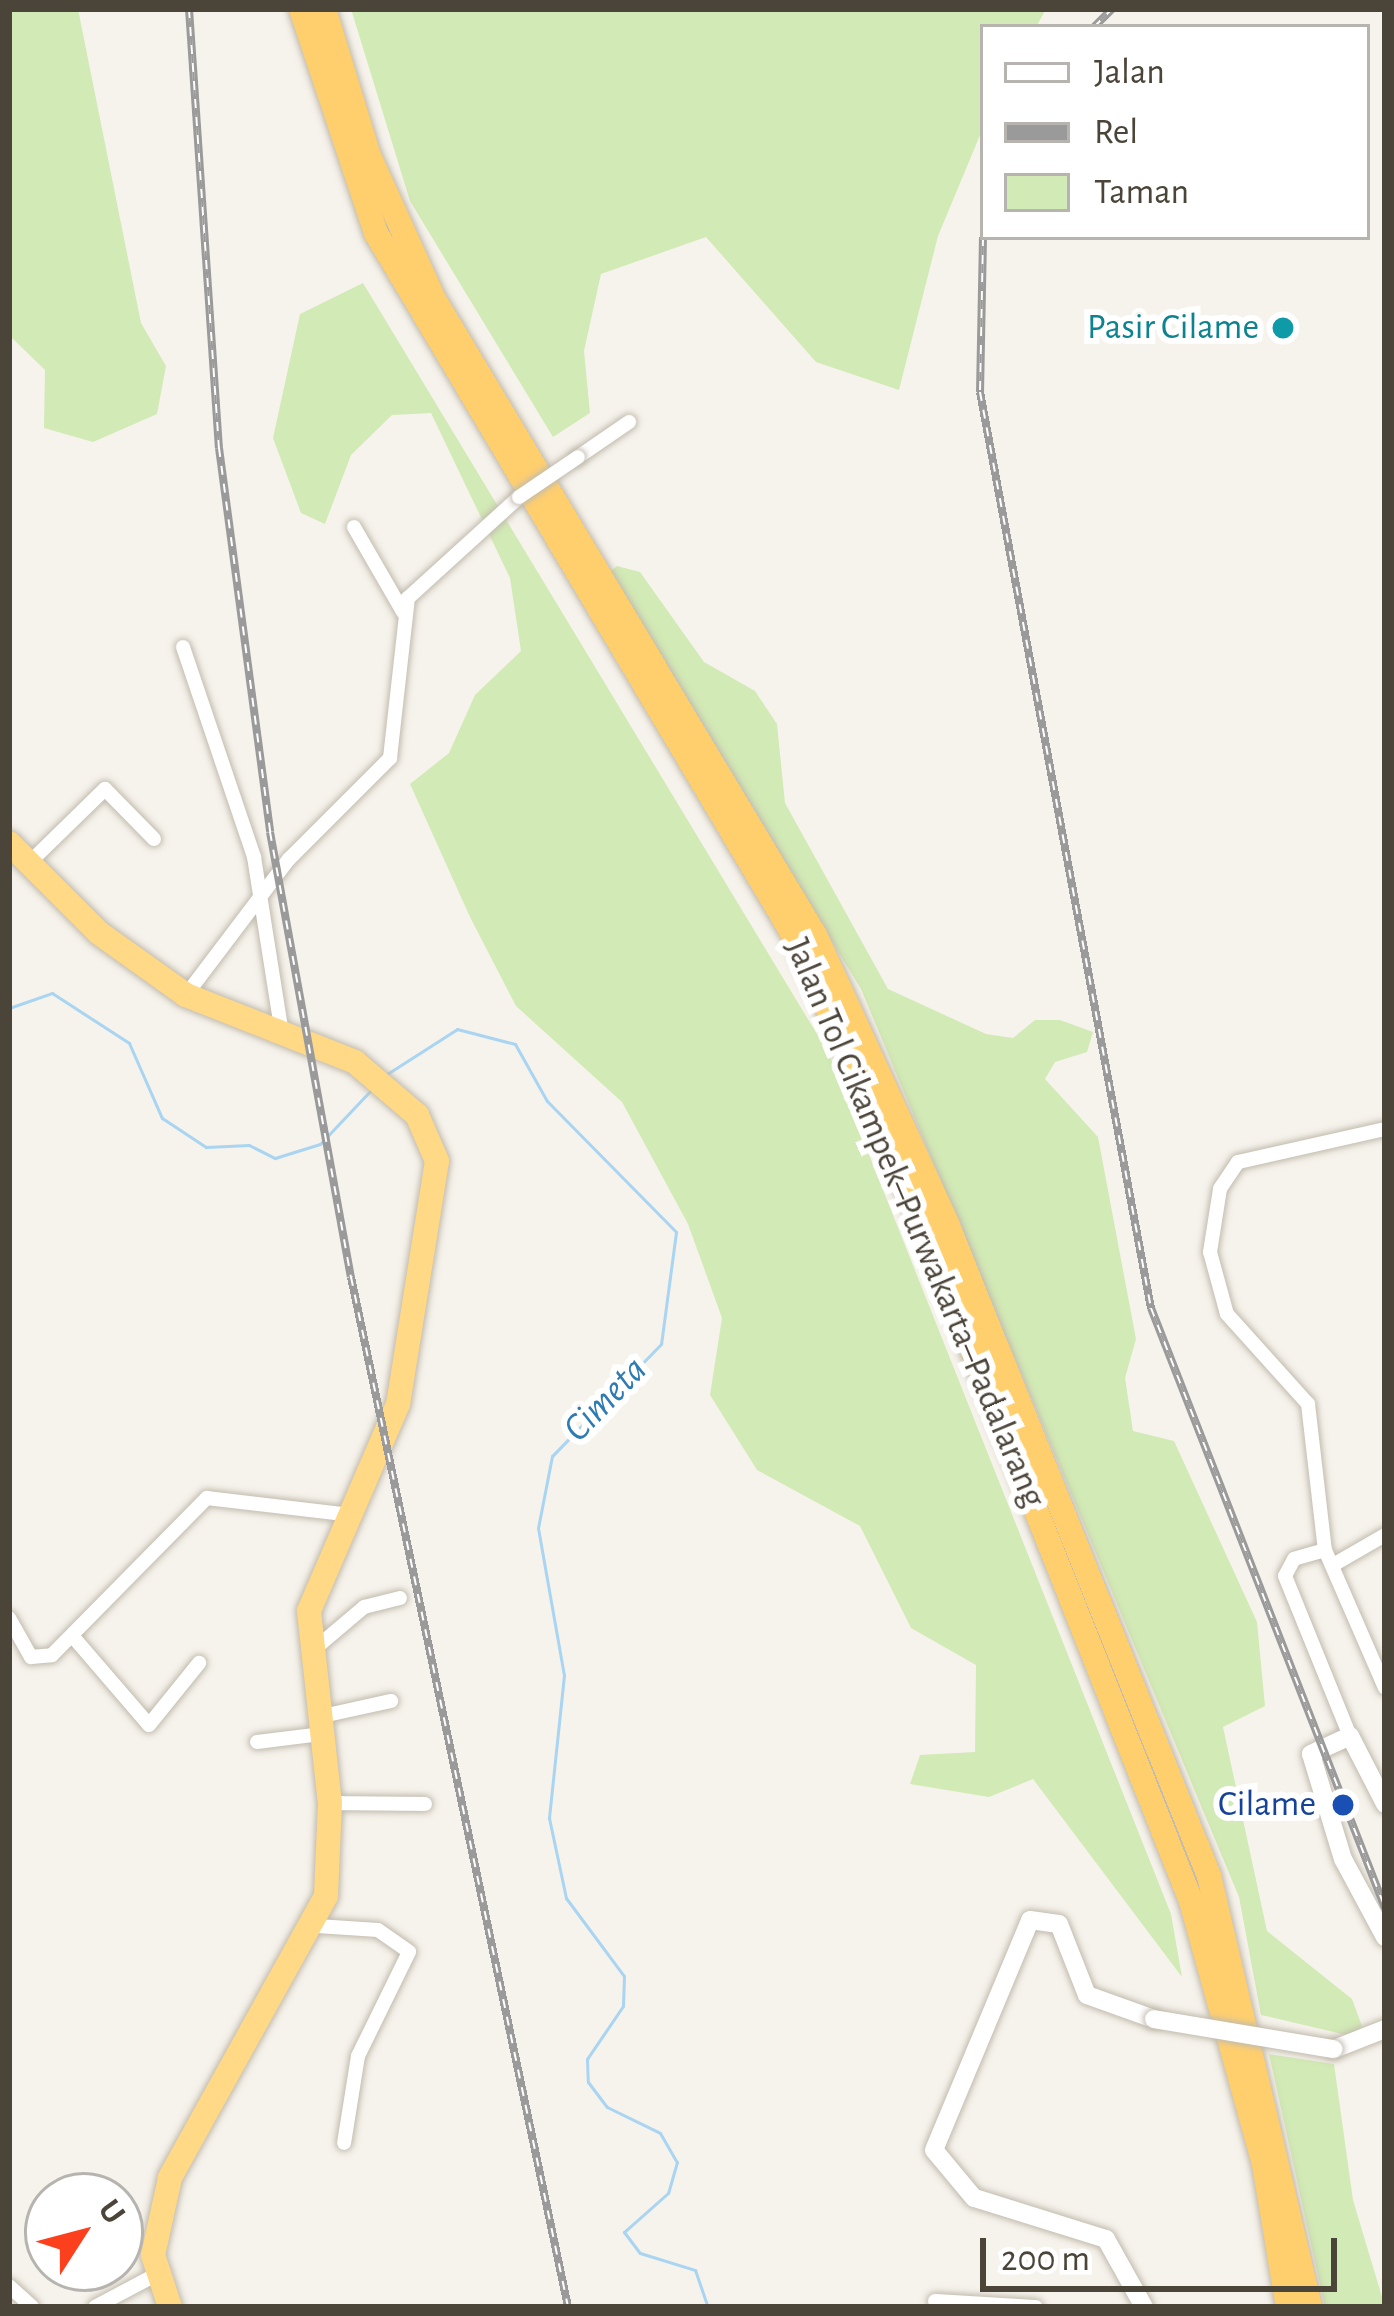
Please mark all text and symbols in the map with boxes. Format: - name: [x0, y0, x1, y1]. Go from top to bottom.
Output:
- legend: [980, 24, 1370, 240]
- text: Jalan: [1094, 54, 1165, 90]
- text: Rel: [1094, 114, 1138, 150]
- text: Taman: [1094, 174, 1189, 210]
- place label: Pasir Cilame: [1087, 306, 1259, 350]
- marker: Pasir Cilame: [1270, 315, 1296, 341]
- street label: Jalan Tol Cikampek–Purwakarta–Padalarang: [775, 932, 1055, 1514]
- water label: Cimeta: [554, 1348, 658, 1452]
- place label: Cilame: [1218, 1783, 1316, 1827]
- marker: Cilame: [1327, 1789, 1359, 1821]
- north arrow: [24, 2172, 144, 2292]
- text: U: [92, 2194, 131, 2231]
- scale bar: [986, 2214, 1343, 2288]
- text: 200 m: [1001, 2241, 1090, 2277]

